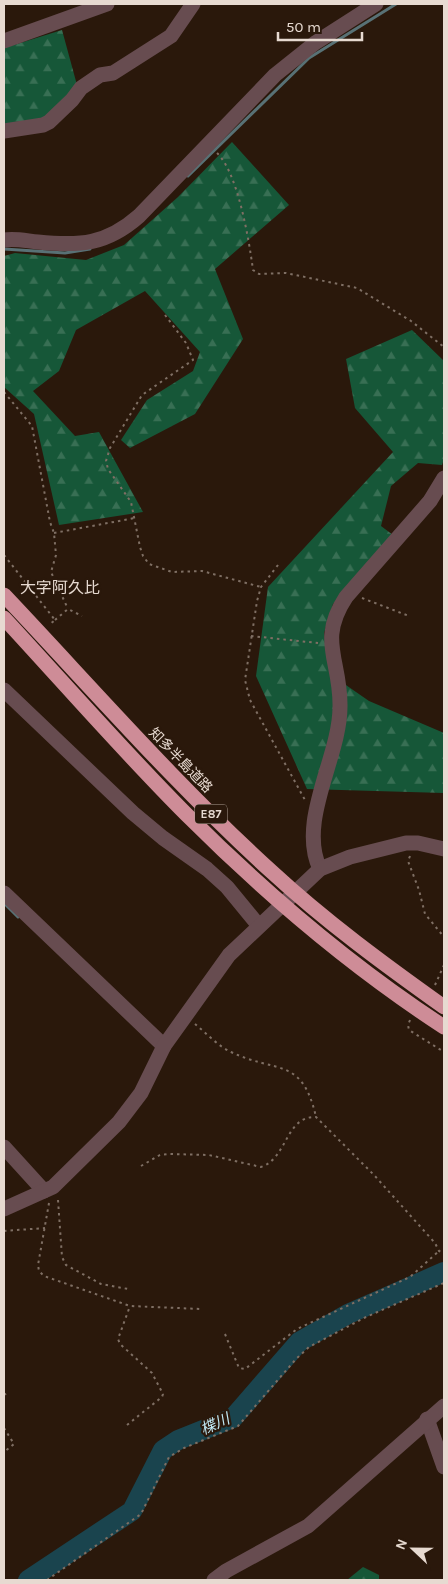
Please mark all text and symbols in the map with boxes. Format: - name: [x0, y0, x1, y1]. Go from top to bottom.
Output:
- scale bar: [278, 10, 362, 42]
- text: 50 m: [286, 18, 321, 36]
- district label: 大字阿久比: [20, 578, 100, 597]
- street label: 知多半島道路: [145, 724, 216, 796]
- road number: E87: [195, 804, 227, 824]
- water label: 楪川: [198, 1409, 234, 1438]
- north arrow: [388, 1524, 438, 1574]
- text: N: [392, 1536, 411, 1552]

